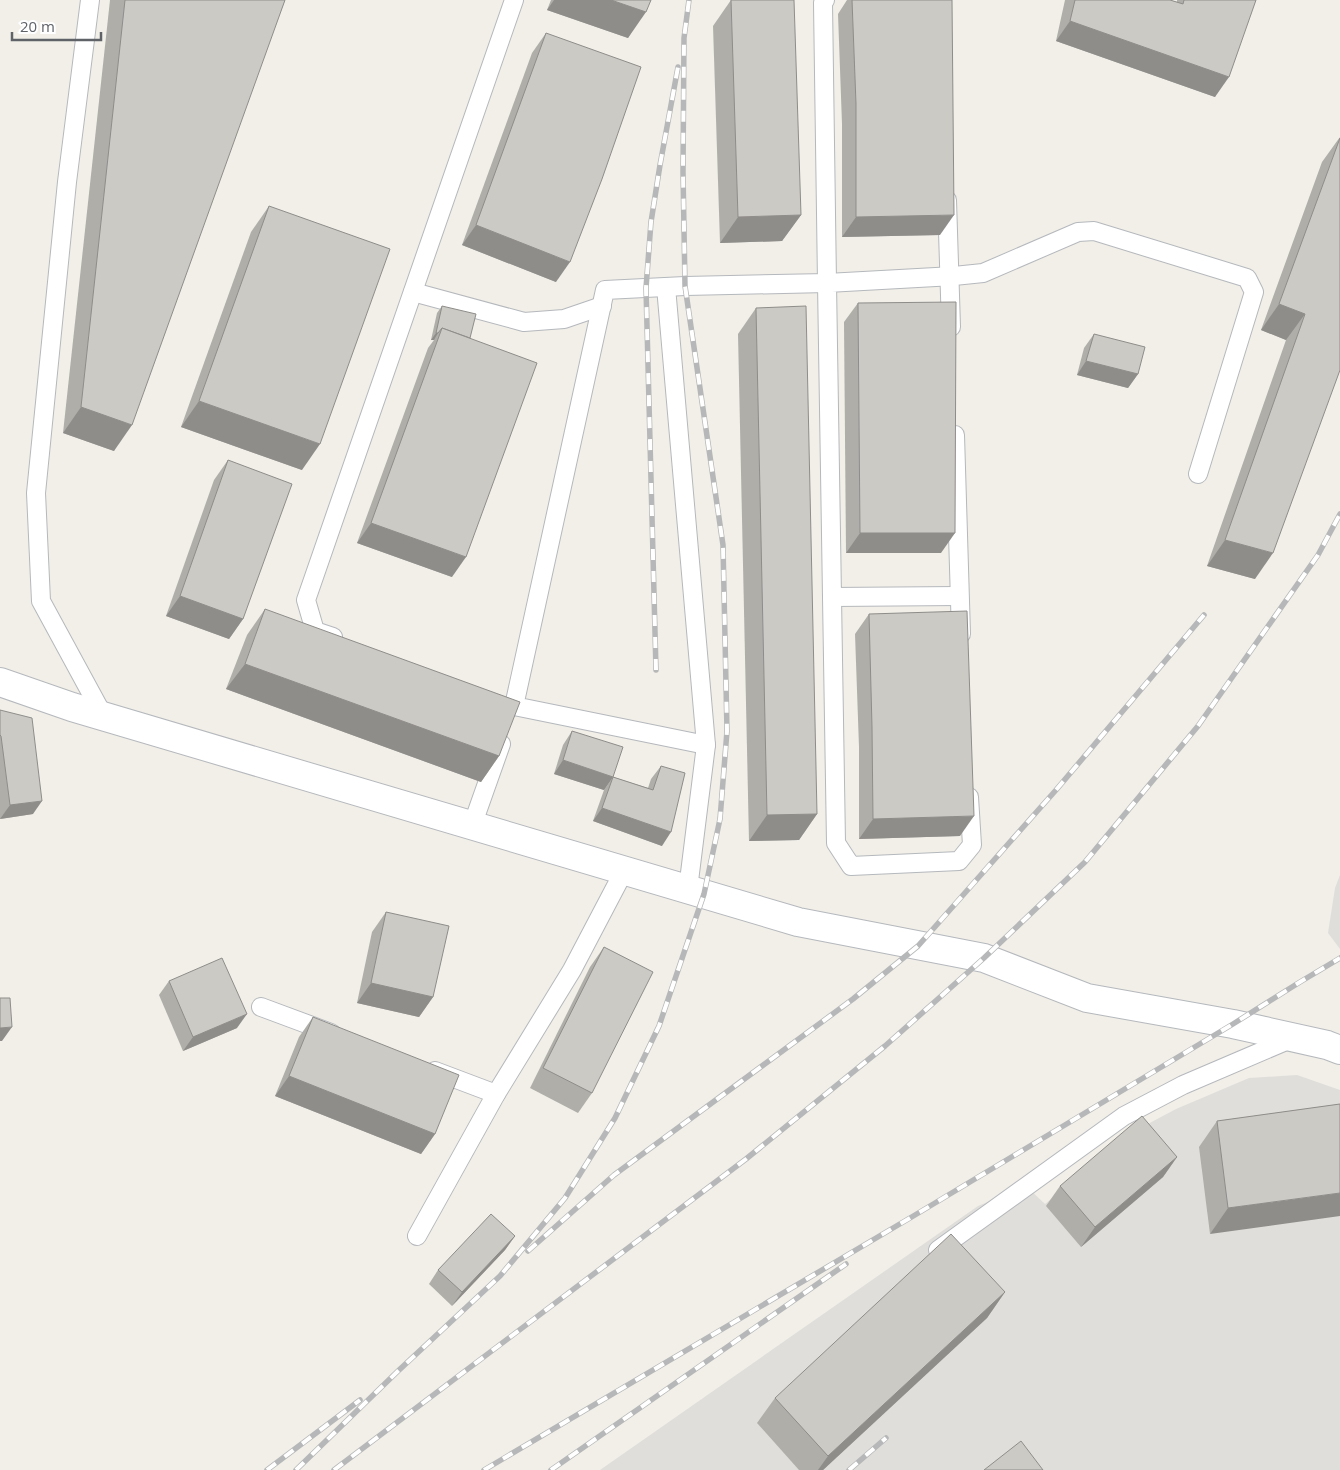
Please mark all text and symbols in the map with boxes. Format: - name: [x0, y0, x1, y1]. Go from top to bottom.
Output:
- scale bar: [12, 10, 101, 42]
- text: 20 m: [20, 16, 55, 36]

